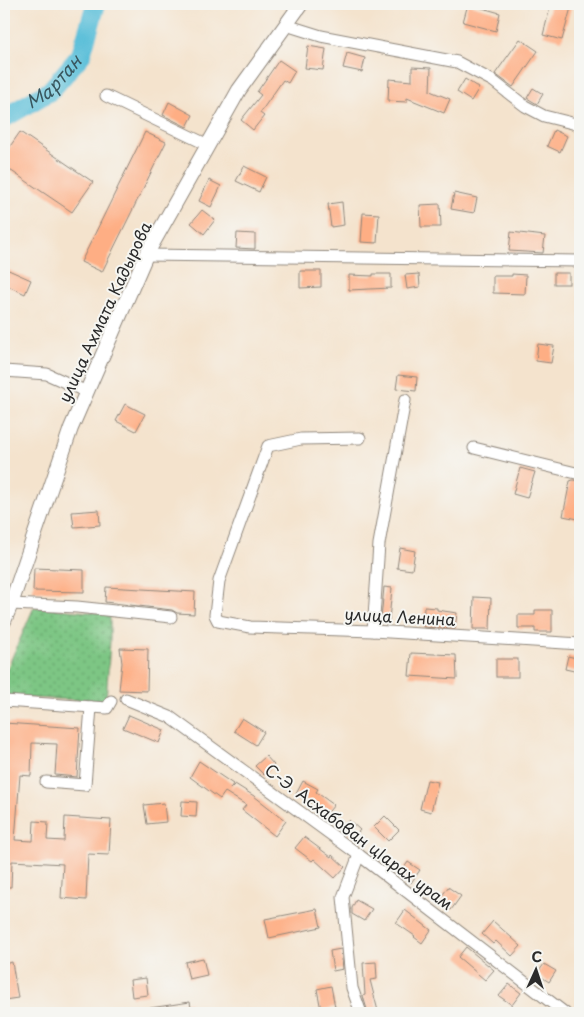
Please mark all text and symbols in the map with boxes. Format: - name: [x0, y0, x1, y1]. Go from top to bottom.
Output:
- water label: Мартан: [20, 47, 89, 114]
- street label: улица Ахмата Кадырова: [52, 217, 157, 406]
- street label: улица Ленина: [344, 601, 456, 631]
- street label: С-Э. Асхабован цIарах урам: [260, 757, 459, 915]
- north arrow: [512, 944, 562, 994]
- text: С: [531, 946, 543, 967]

